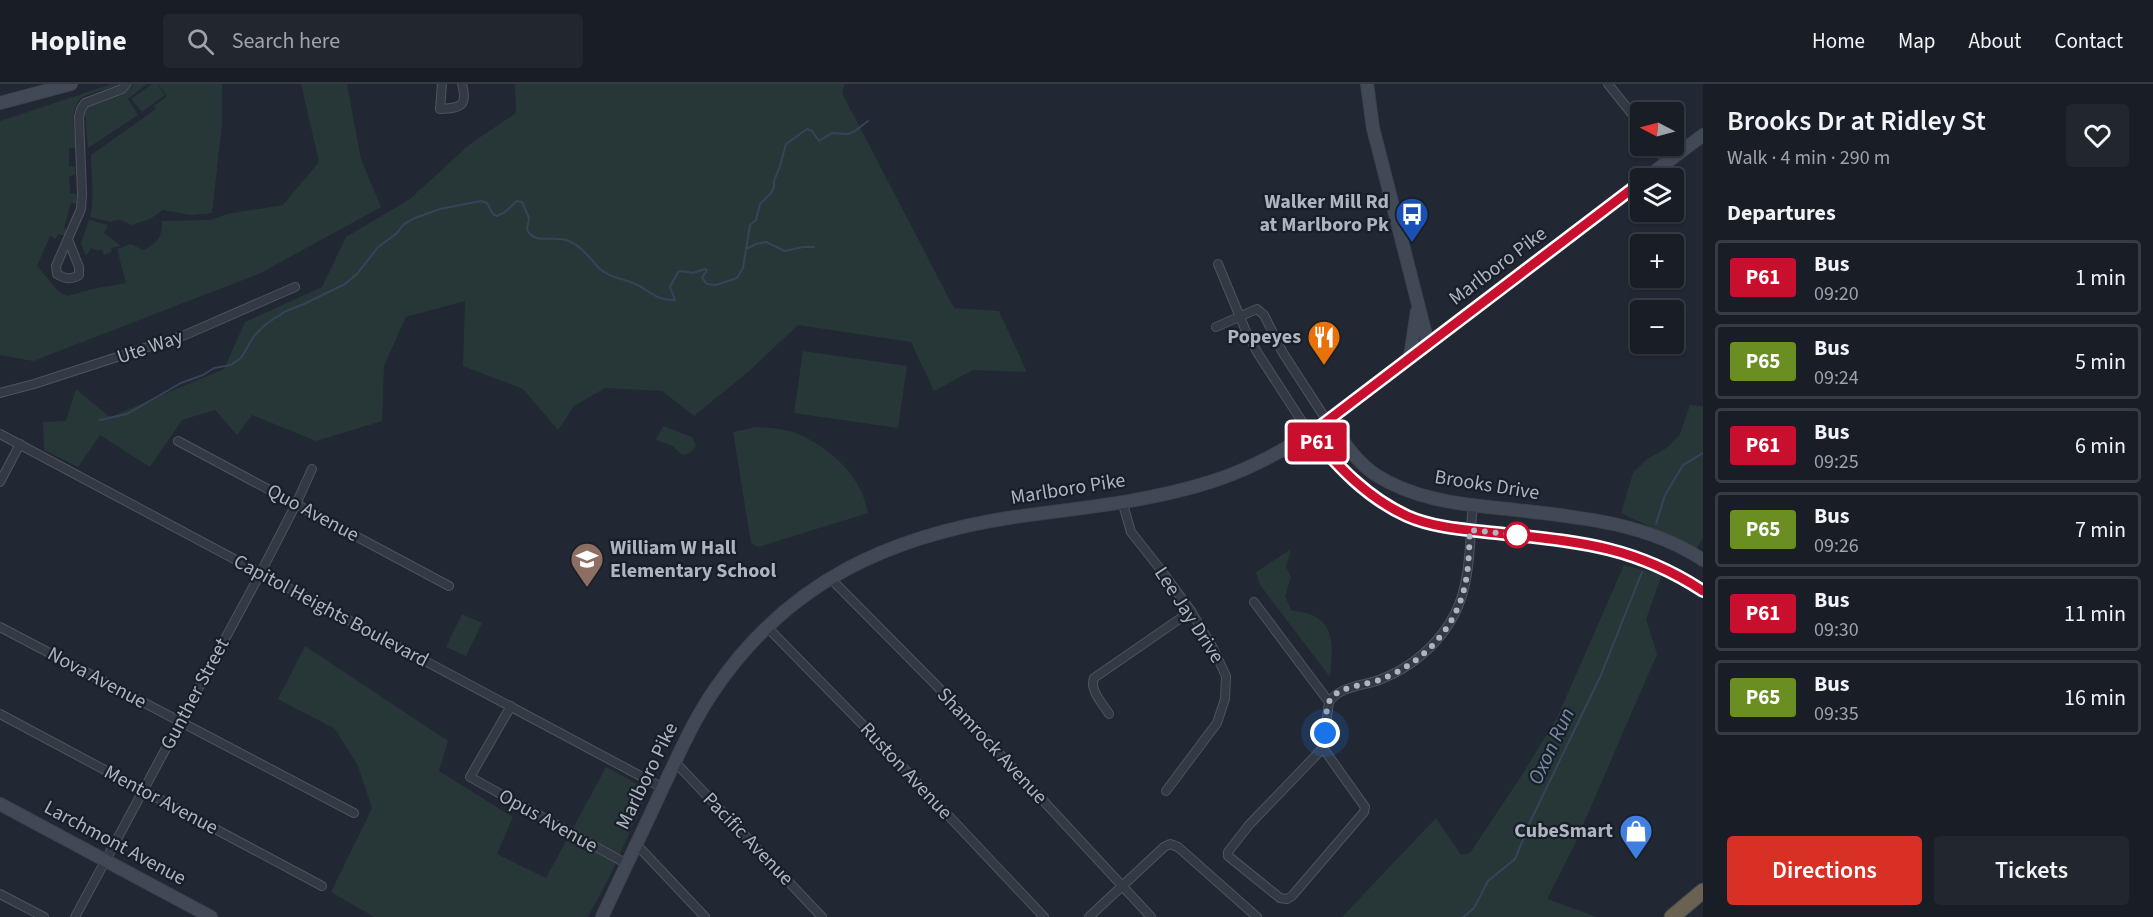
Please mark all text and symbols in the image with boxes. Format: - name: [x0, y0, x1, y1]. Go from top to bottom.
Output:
- search box: [163, 14, 583, 68]
- text: Hopline: [30, 21, 127, 61]
- icon: search: [184, 25, 217, 58]
- text: Search here: [232, 25, 340, 57]
- text: Home: [1812, 26, 1865, 56]
- text: Map: [1898, 26, 1936, 56]
- text: About: [1969, 26, 2021, 56]
- text: Contact: [2054, 26, 2123, 56]
- text: Brooks Dr at Ridley St: [1727, 101, 1986, 141]
- north arrow: [1630, 102, 1684, 156]
- map controls: [1630, 102, 1684, 354]
- button: heart: [2066, 104, 2129, 167]
- text: Walk · 4 min · 290 m: [1727, 144, 1890, 172]
- button: layers: [1630, 168, 1684, 222]
- place label: Walker Mill Rd at Marlboro Pk: [1259, 188, 1389, 239]
- bus stop icon: Walker Mill Rd at Marlboro Pk: [1394, 196, 1430, 243]
- text: Departures: [1727, 197, 1836, 229]
- street label: Marlboro Pike: [1443, 220, 1553, 312]
- button: +: [1630, 234, 1684, 288]
- text: Bus: [1814, 248, 1850, 280]
- text: P61: [1746, 262, 1780, 292]
- text: 1 min: [2075, 262, 2126, 294]
- text: 09:20: [1814, 280, 1859, 308]
- button: −: [1630, 300, 1684, 354]
- restaurant icon: Popeyes: [1306, 319, 1342, 366]
- street label: Ute Way: [113, 322, 187, 371]
- place label: Popeyes: [1227, 323, 1301, 351]
- text: Bus: [1814, 332, 1850, 364]
- text: P65: [1746, 346, 1780, 376]
- text: 5 min: [2075, 346, 2126, 378]
- text: 09:24: [1814, 364, 1859, 392]
- text: Bus: [1814, 416, 1850, 448]
- line badge: P61: [1282, 422, 1352, 462]
- text: P61: [1300, 427, 1334, 457]
- text: P61: [1746, 430, 1780, 460]
- text: 6 min: [2075, 430, 2126, 462]
- text: 09:25: [1814, 448, 1859, 476]
- street label: Brooks Drive: [1433, 463, 1542, 507]
- street label: Marlboro Pike: [1009, 466, 1127, 512]
- street label: Quo Avenue: [262, 477, 364, 549]
- text: Bus: [1814, 500, 1850, 532]
- text: P65: [1746, 514, 1780, 544]
- text: 7 min: [2075, 514, 2126, 546]
- unlabelled marker: [1504, 522, 1530, 548]
- text: 09:26: [1814, 532, 1859, 560]
- place label: William W Hall Elementary School: [610, 534, 776, 585]
- school or university icon: William W Hall Elementary School: [569, 541, 605, 588]
- street label: Capitol Heights Boulevard: [229, 548, 433, 674]
- street label: Lee Jay Drive: [1147, 561, 1231, 669]
- text: Bus: [1814, 584, 1850, 616]
- text: P61: [1746, 598, 1780, 628]
- text: 11 min: [2064, 598, 2126, 630]
- text: 09:30: [1814, 616, 1859, 644]
- street label: Gunther Street: [154, 633, 236, 755]
- street label: Nova Avenue: [43, 640, 151, 716]
- text: Bus: [1814, 668, 1850, 700]
- street label: Shamrock Avenue: [930, 681, 1054, 811]
- text: P65: [1746, 682, 1780, 712]
- text: 16 min: [2064, 682, 2126, 714]
- text: 09:35: [1814, 700, 1859, 728]
- water label: Oxon Run: [1520, 703, 1582, 789]
- street label: Ruston Avenue: [853, 716, 959, 826]
- street label: Marlboro Pike: [609, 718, 685, 834]
- your location: [1310, 718, 1340, 748]
- street label: Mentor Avenue: [99, 758, 223, 842]
- street label: Opus Avenue: [493, 782, 603, 860]
- street label: Pacific Avenue: [696, 786, 800, 892]
- street label: Larchmont Avenue: [39, 794, 191, 892]
- shop icon: CubeSmart: [1618, 813, 1654, 860]
- place label: CubeSmart: [1514, 817, 1613, 845]
- button: Directions: [1727, 836, 1922, 905]
- button: Tickets: [1934, 836, 2129, 905]

